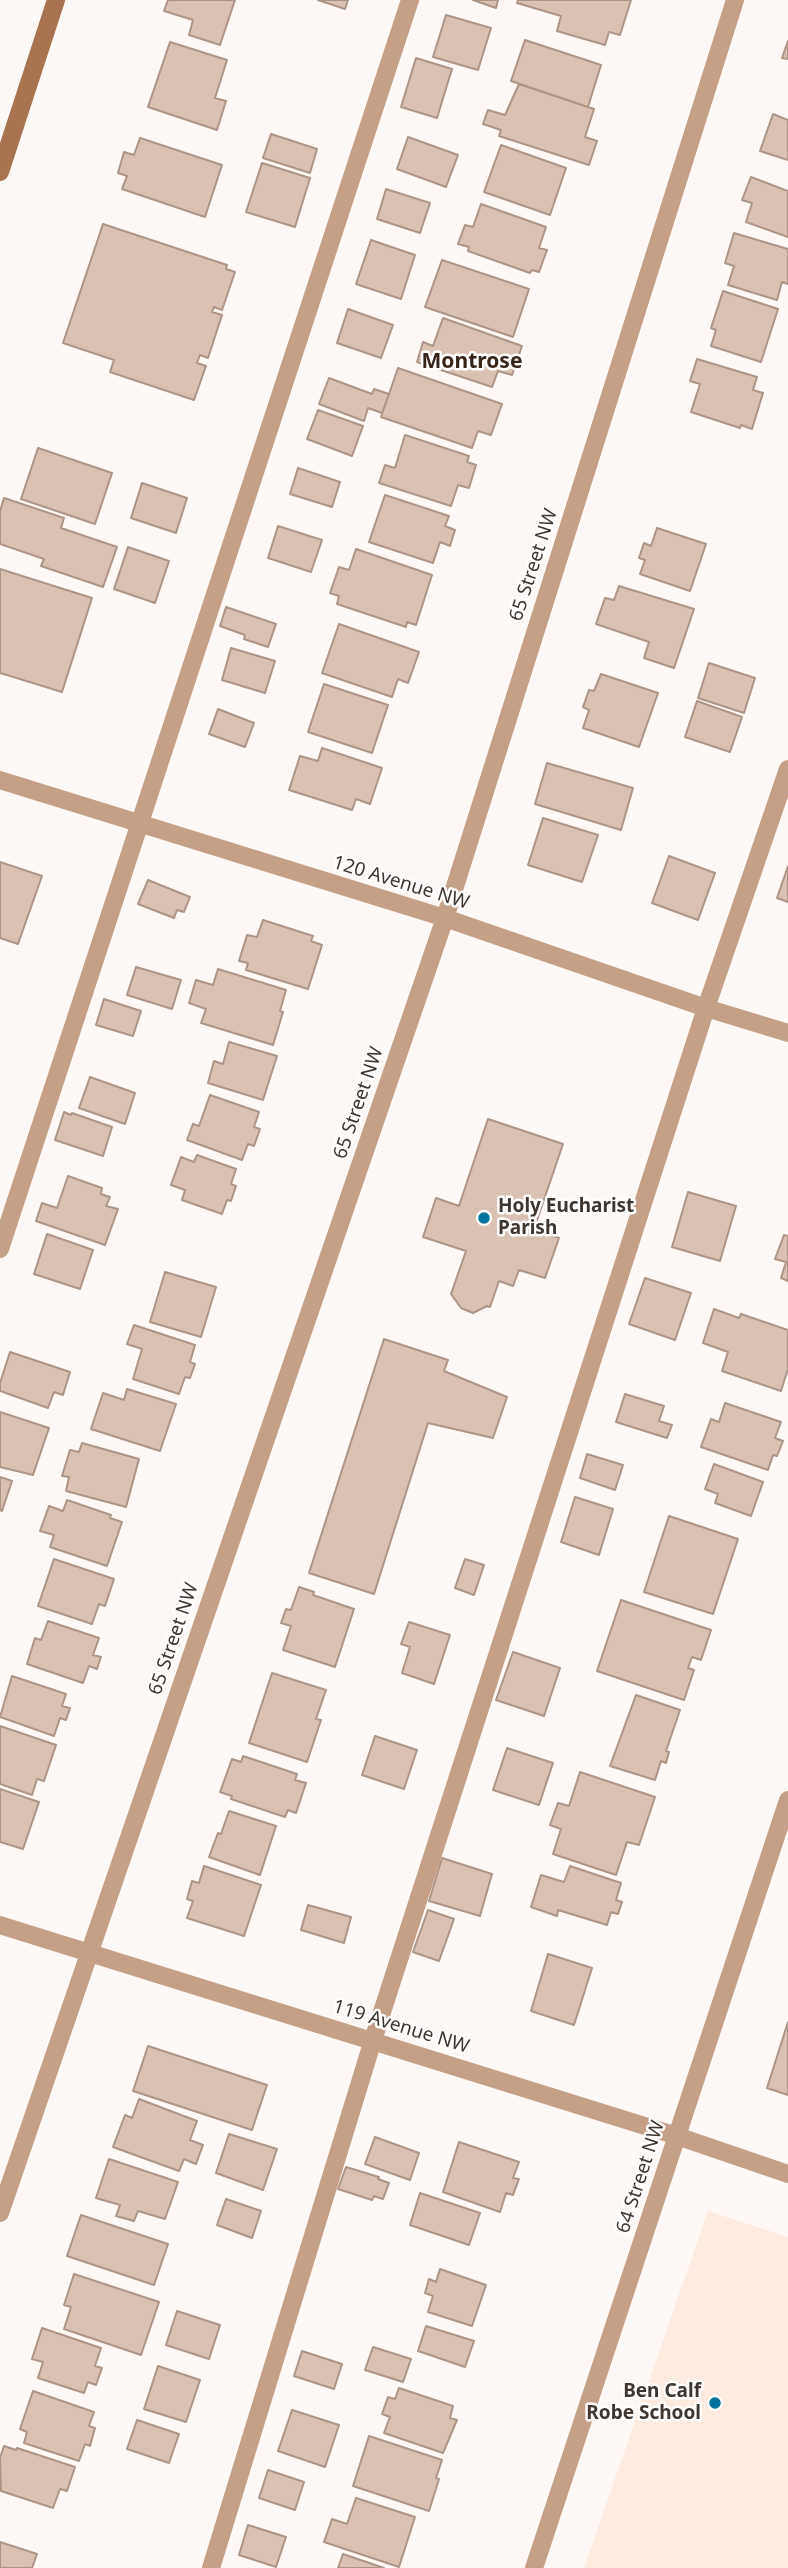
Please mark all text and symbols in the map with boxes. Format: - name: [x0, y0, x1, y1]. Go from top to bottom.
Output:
- district label: Montrose: [422, 349, 522, 375]
- street label: 65 Street NW: [505, 506, 563, 624]
- street label: 120 Avenue NW: [330, 851, 472, 915]
- street label: 65 Street NW: [329, 1044, 389, 1162]
- place label: Holy Eucharist Parish: [498, 1196, 634, 1240]
- marker: Holy Eucharist Parish: [476, 1210, 492, 1226]
- street label: 65 Street NW: [144, 1580, 204, 1698]
- street label: 119 Avenue NW: [330, 1995, 472, 2059]
- street label: 64 Street NW: [612, 2118, 670, 2236]
- place label: Ben Calf Robe School: [586, 2381, 701, 2425]
- marker: Ben Calf Robe School: [707, 2395, 723, 2411]

